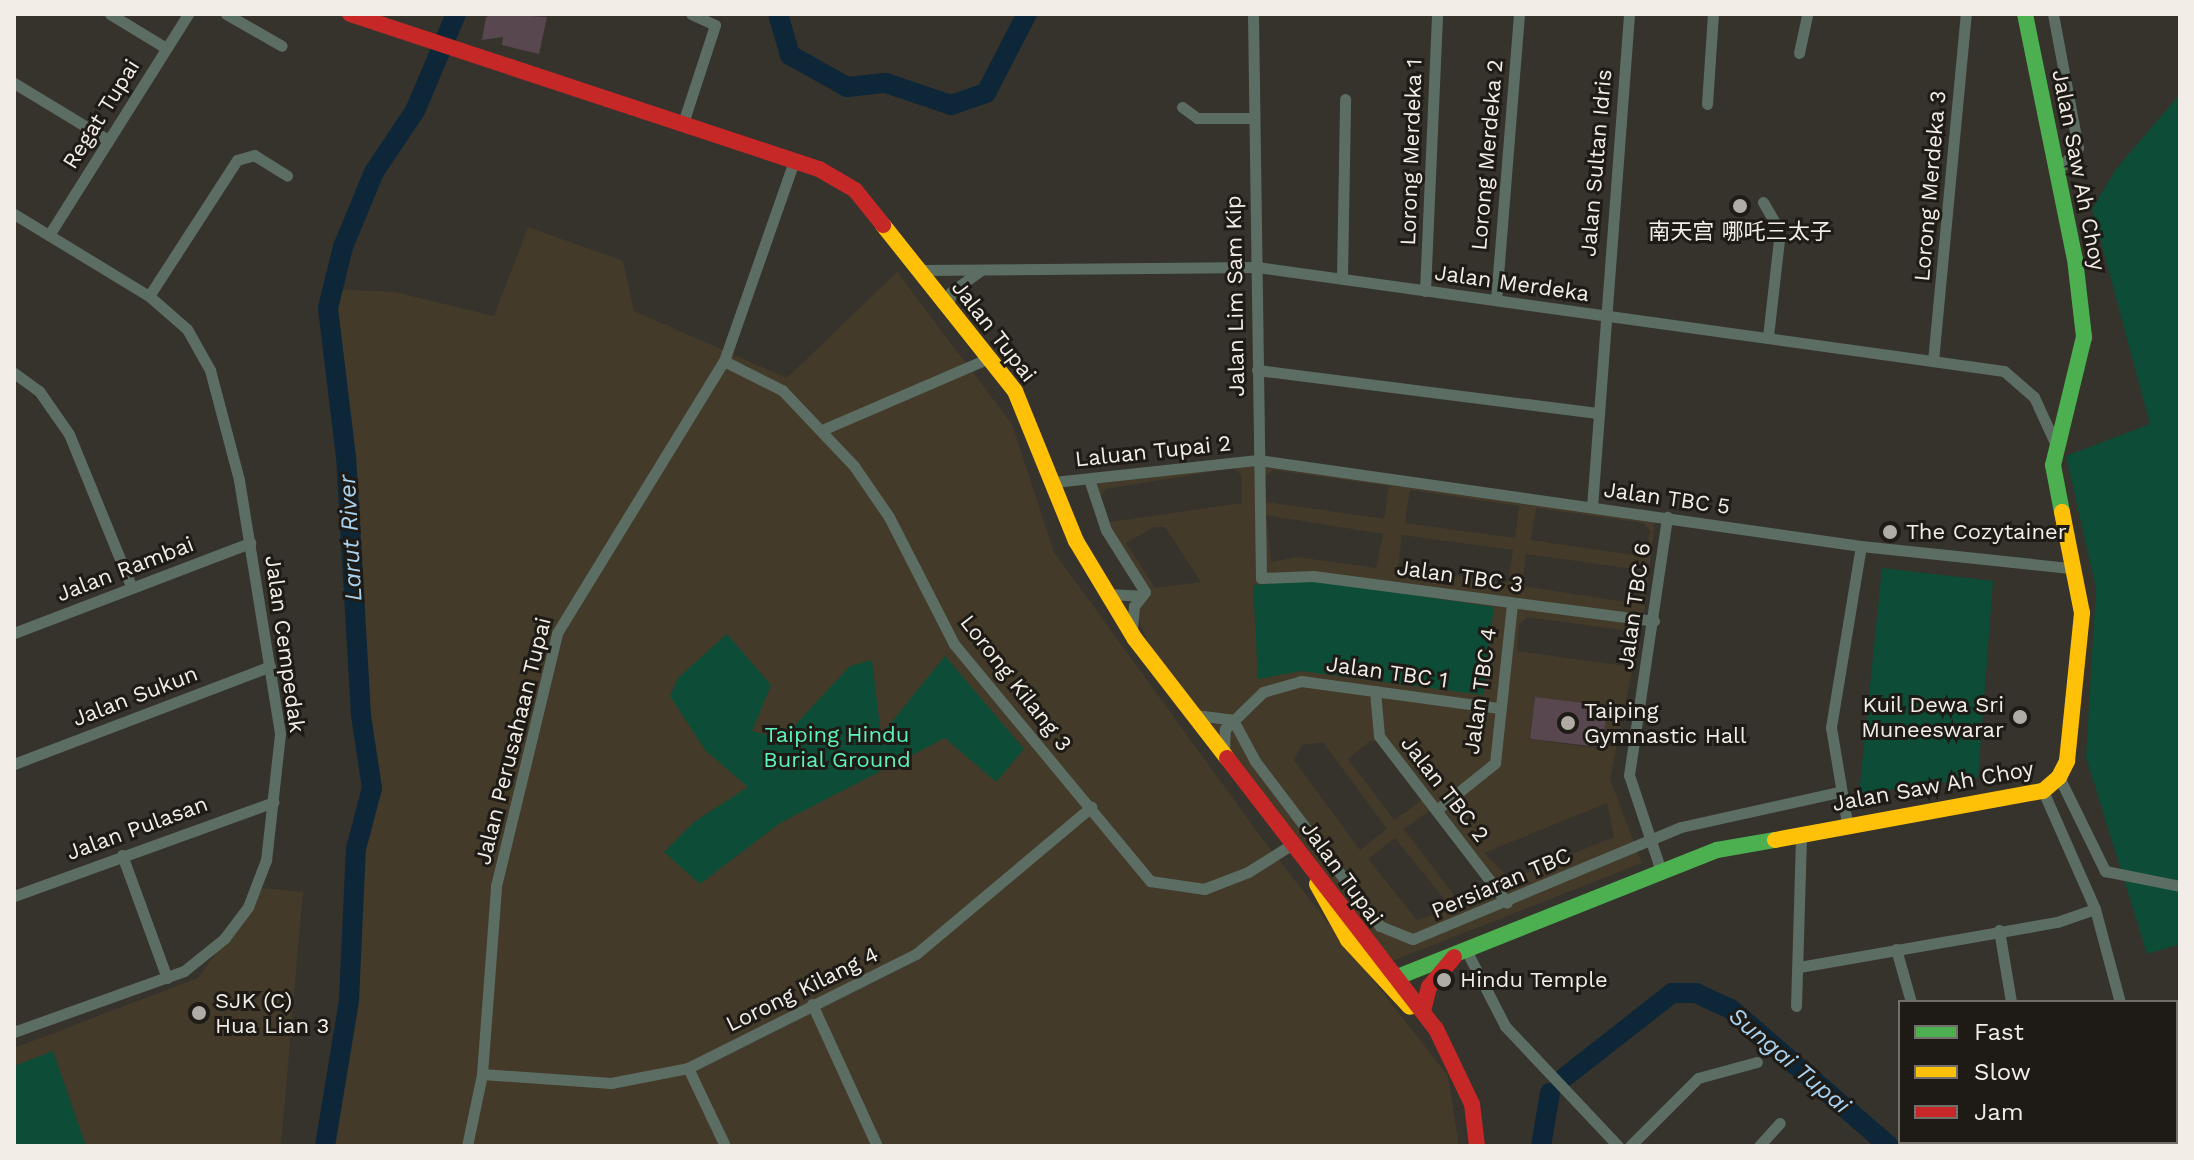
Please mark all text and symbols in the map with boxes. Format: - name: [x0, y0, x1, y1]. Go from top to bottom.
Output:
- street label: Regat Tupai: [57, 54, 145, 174]
- street label: Lorong Merdeka 1: [1395, 58, 1427, 246]
- street label: Lorong Merdeka 2: [1465, 58, 1509, 252]
- street label: Jalan Saw Ah Choy: [2046, 67, 2112, 273]
- street label: Jalan Sultan Idris: [1575, 68, 1617, 258]
- street label: Lorong Merdeka 3: [1908, 89, 1952, 283]
- street label: Jalan Lim Sam Kip: [1220, 195, 1250, 397]
- marker: 南天宫 哪吒三太子: [1731, 197, 1749, 215]
- place label: 南天宫 哪吒三太子: [1648, 219, 1832, 245]
- street label: Jalan Merdeka: [1433, 259, 1591, 307]
- street label: Jalan Tupai: [946, 275, 1042, 387]
- street label: Laluan Tupai 2: [1073, 430, 1233, 472]
- water label: Larut River: [333, 474, 369, 602]
- street label: Jalan TBC 5: [1602, 476, 1732, 520]
- place label: The Cozytainer: [1906, 519, 2067, 545]
- marker: The Cozytainer: [1881, 523, 1899, 541]
- street label: Jalan Rambai: [53, 531, 197, 607]
- street label: Jalan TBC 6: [1612, 541, 1656, 671]
- street label: Jalan Cempedak: [259, 554, 311, 734]
- street label: Jalan TBC 3: [1395, 554, 1525, 598]
- street label: Lorong Kilang 3: [955, 610, 1077, 756]
- street label: Jalan Perusahaan Tupai: [469, 614, 557, 868]
- street label: Jalan TBC 4: [1458, 626, 1502, 756]
- street label: Jalan TBC 1: [1324, 650, 1450, 694]
- street label: Jalan Sukun: [69, 660, 201, 732]
- place label: Kuil Dewa Sri Muneeswarar: [1861, 691, 2004, 742]
- place label: Taiping Gymnastic Hall: [1584, 697, 1747, 748]
- marker: Kuil Dewa Sri Muneeswarar: [2011, 708, 2029, 726]
- marker: Taiping Gymnastic Hall: [1559, 714, 1577, 732]
- park label: Taiping Hindu Burial Ground: [763, 721, 911, 772]
- street label: Jalan TBC 2: [1395, 730, 1495, 848]
- street label: Jalan Saw Ah Choy: [1830, 755, 2036, 817]
- street label: Jalan Pulasan: [63, 790, 211, 866]
- street label: Jalan Tupai: [1295, 816, 1389, 930]
- street label: Persiaran TBC: [1427, 842, 1575, 924]
- street label: Lorong Kilang 4: [721, 941, 883, 1037]
- place label: Hindu Temple: [1460, 967, 1608, 993]
- marker: Hindu Temple: [1435, 971, 1453, 989]
- place label: SJK (C) Hua Lian 3: [215, 987, 330, 1038]
- legend: [1898, 1000, 2178, 1144]
- water label: Sungai Tupai: [1722, 1002, 1856, 1120]
- marker: SJK (C) Hua Lian 3: [190, 1004, 208, 1022]
- text: Fast: [1974, 1018, 2024, 1046]
- text: Slow: [1974, 1058, 2031, 1086]
- text: Jam: [1974, 1098, 2024, 1126]

